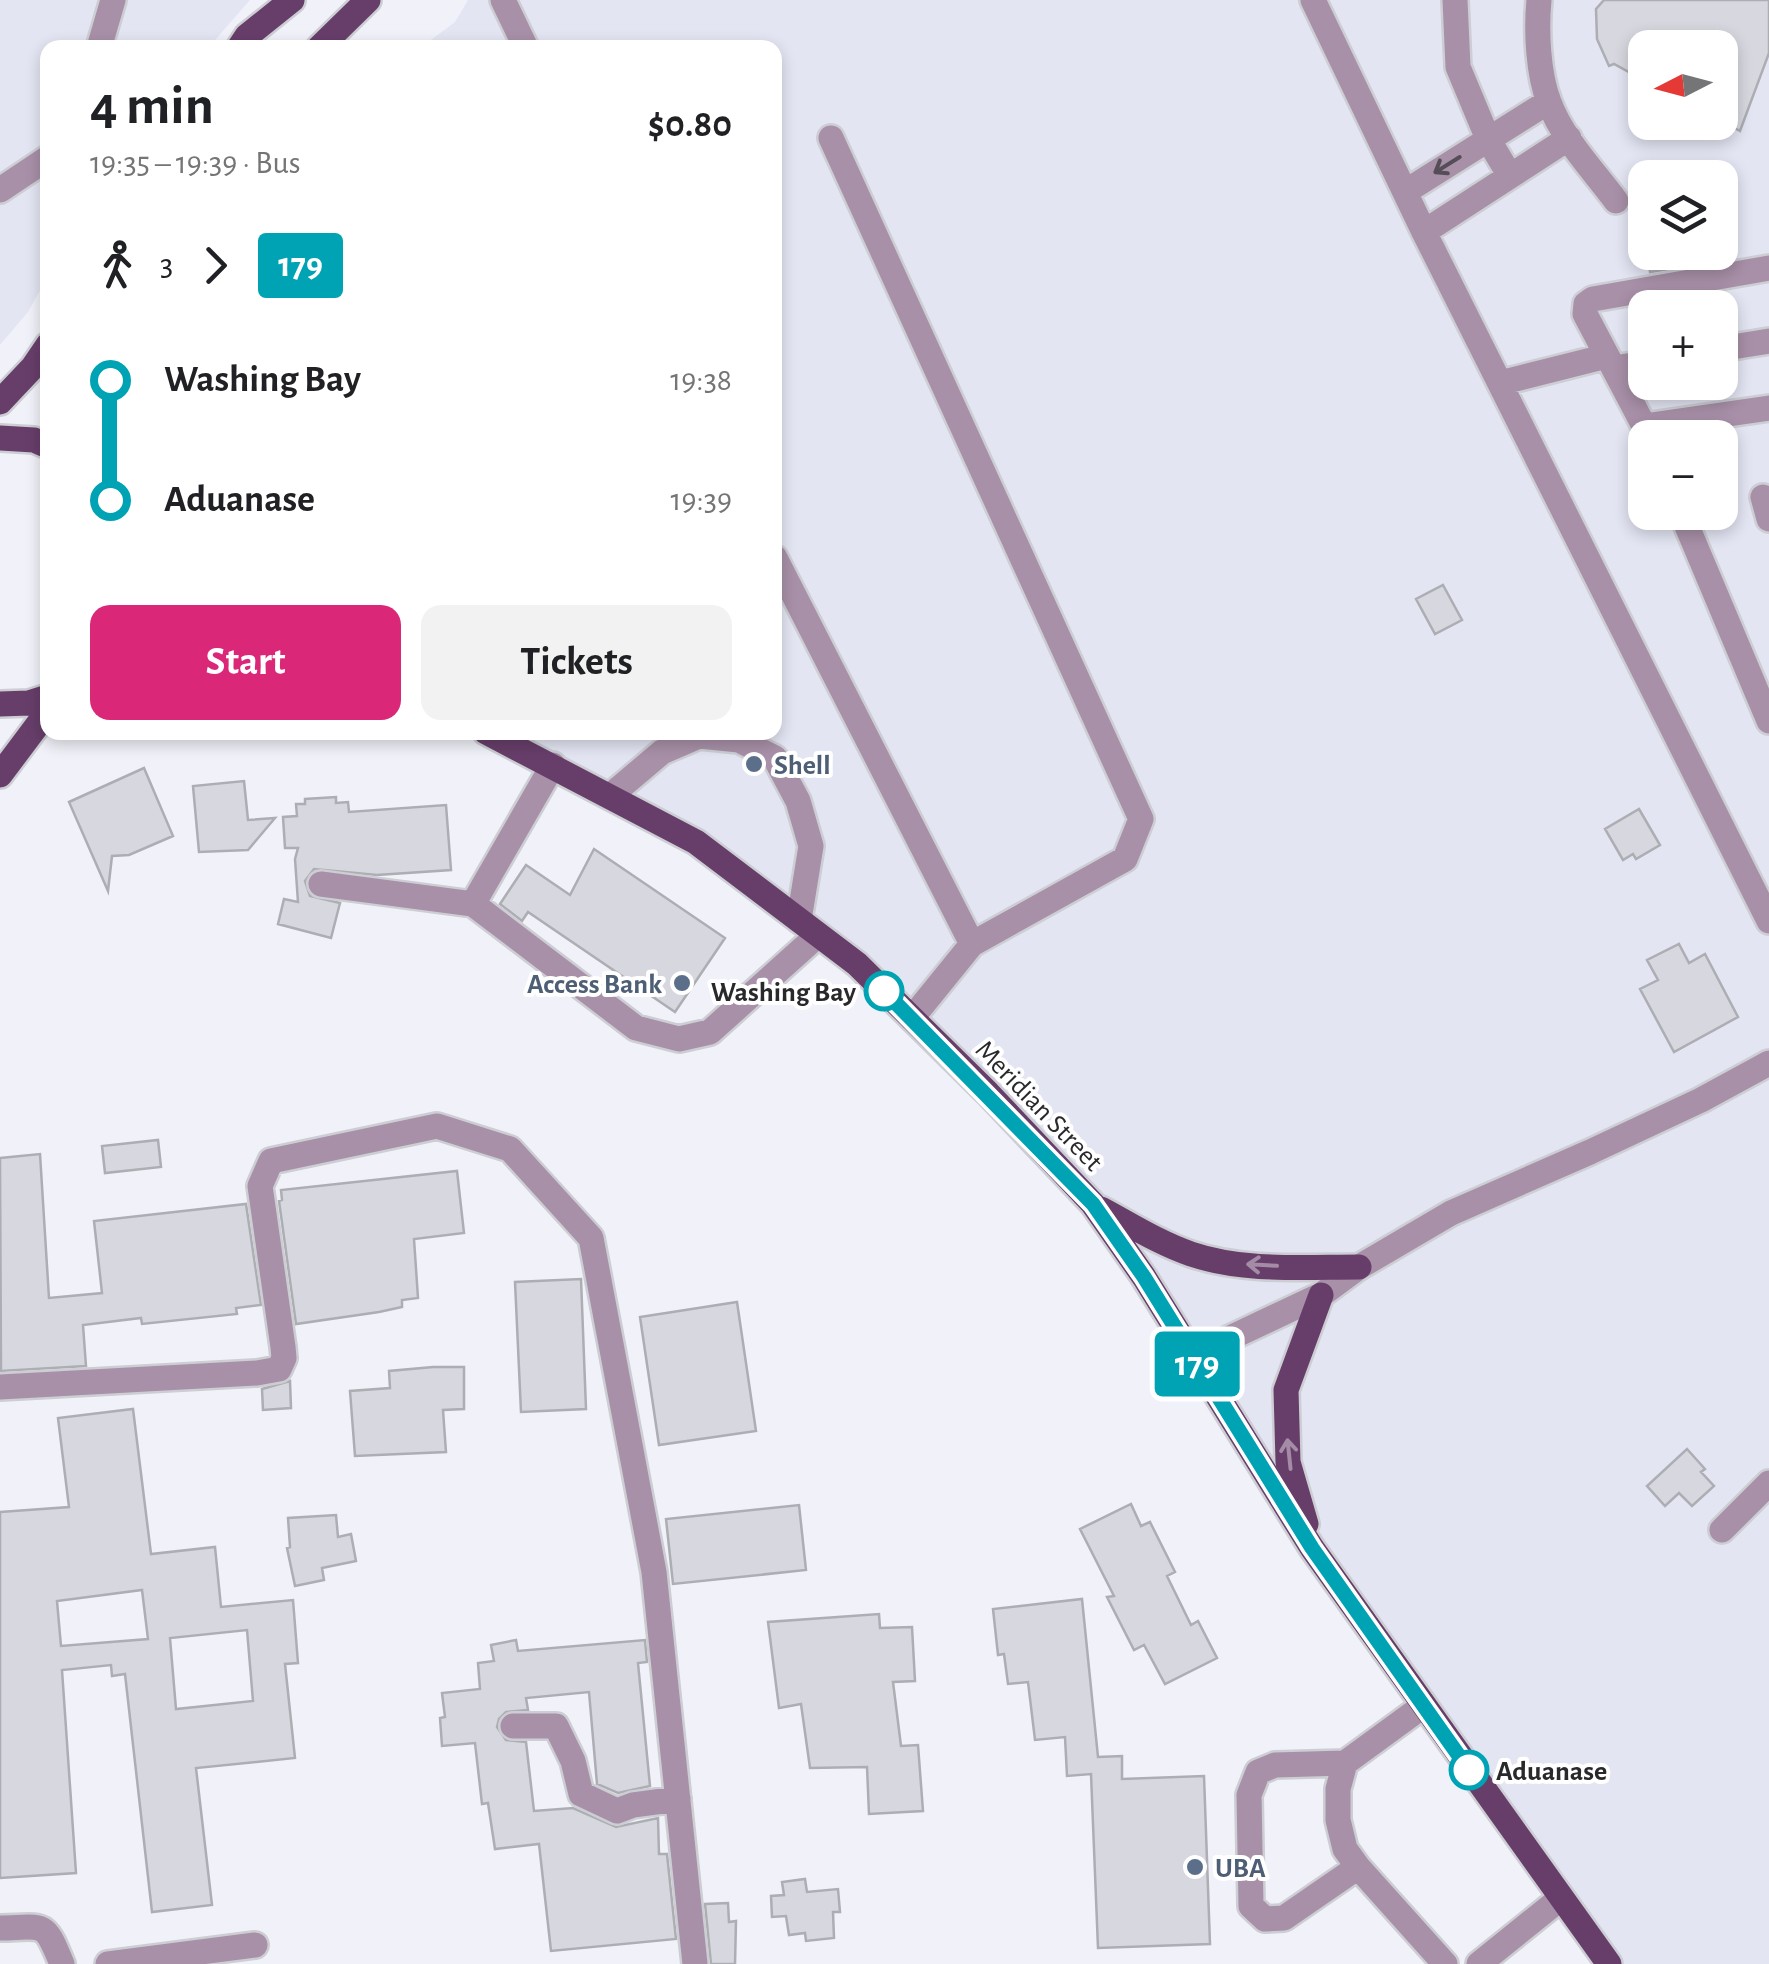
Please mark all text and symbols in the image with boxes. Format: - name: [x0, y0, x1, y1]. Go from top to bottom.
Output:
- north arrow: [1628, 30, 1738, 140]
- map controls: [1628, 30, 1738, 530]
- text: 4 min: [90, 79, 214, 134]
- text: $0.80: [648, 106, 732, 144]
- text: 19:35 – 19:39 · Bus: [90, 147, 301, 179]
- one-way arrow: [1433, 155, 1462, 176]
- button: layers: [1628, 160, 1738, 270]
- icon: walk: [90, 238, 145, 293]
- icon: forward: [188, 238, 243, 293]
- text: 179: [278, 248, 323, 283]
- text: 3: [160, 249, 173, 281]
- button: +: [1628, 290, 1738, 400]
- text: Washing Bay: [164, 361, 361, 399]
- text: 19:38: [670, 364, 732, 396]
- button: −: [1628, 420, 1738, 530]
- text: Aduanase: [164, 481, 315, 519]
- text: 19:39: [670, 484, 732, 516]
- button: Start: [90, 605, 401, 720]
- button: Tickets: [421, 605, 732, 720]
- place label: Shell: [774, 752, 831, 780]
- marker: Shell: [743, 753, 765, 775]
- place label: Access Bank: [527, 971, 662, 999]
- marker: Access Bank: [671, 972, 693, 994]
- marker: Washing Bay: [865, 972, 903, 1010]
- place label: Washing Bay: [711, 979, 856, 1007]
- street label: Meridian Street: [970, 1036, 1107, 1177]
- one-way arrow: [1246, 1255, 1278, 1274]
- line badge: 179: [1140, 1332, 1254, 1396]
- text: 179: [1175, 1347, 1219, 1382]
- one-way arrow: [1279, 1438, 1298, 1470]
- marker: Aduanase: [1450, 1751, 1488, 1789]
- place label: Aduanase: [1496, 1758, 1607, 1786]
- place label: UBA: [1215, 1855, 1266, 1883]
- marker: UBA: [1184, 1856, 1206, 1878]

